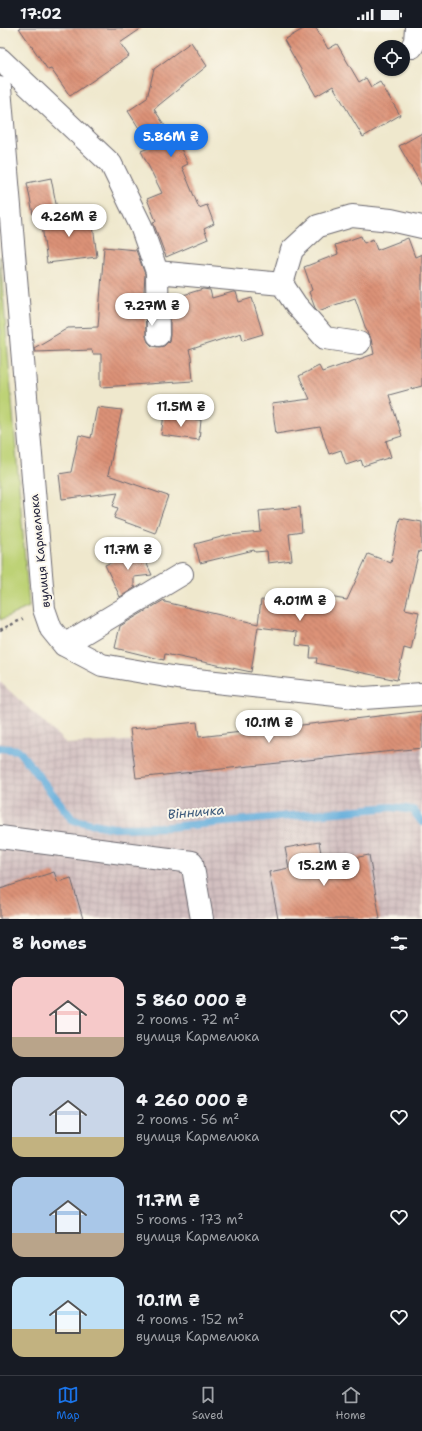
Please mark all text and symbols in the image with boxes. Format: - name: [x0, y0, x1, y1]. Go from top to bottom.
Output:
- text: 17:02: [20, 4, 62, 24]
- map controls: [374, 40, 410, 76]
- button: locate: [374, 40, 410, 76]
- pin: 5.86M ₴: [134, 124, 208, 158]
- text: 5.86M ₴: [143, 128, 199, 145]
- pin: 4.26M ₴: [32, 204, 106, 238]
- text: 4.26M ₴: [41, 208, 97, 225]
- pin: 7.27M ₴: [115, 293, 189, 327]
- text: 7.27M ₴: [124, 297, 180, 314]
- pin: 11.5M ₴: [144, 394, 218, 428]
- text: 11.5M ₴: [156, 398, 206, 415]
- street label: вулиця Кармелюка: [26, 493, 54, 608]
- pin: 11.7M ₴: [91, 537, 165, 571]
- text: 11.7M ₴: [104, 541, 152, 558]
- pin: 4.01M ₴: [263, 588, 337, 622]
- text: 4.01M ₴: [273, 592, 327, 609]
- pin: 10.1M ₴: [232, 710, 306, 744]
- text: 10.1M ₴: [245, 714, 293, 731]
- water label: Вінничка: [167, 801, 225, 823]
- pin: 15.2M ₴: [287, 853, 361, 887]
- text: 15.2M ₴: [298, 857, 350, 874]
- text: 8 homes: [12, 932, 87, 954]
- icon: filters: [388, 932, 410, 954]
- text: 5 860 000 ₴: [136, 989, 247, 1011]
- icon: home: [44, 993, 92, 1041]
- icon: heart: [388, 1006, 410, 1028]
- text: 2 rooms · 72 m²: [136, 1011, 240, 1028]
- text: вулиця Кармелюка: [136, 1028, 259, 1045]
- text: 4 260 000 ₴: [136, 1089, 248, 1111]
- icon: home: [44, 1093, 92, 1141]
- icon: heart: [388, 1106, 410, 1128]
- text: 2 rooms · 56 m²: [136, 1111, 239, 1128]
- text: вулиця Кармелюка: [136, 1128, 259, 1145]
- text: 11.7M ₴: [136, 1189, 200, 1211]
- icon: home: [44, 1193, 92, 1241]
- icon: heart: [388, 1206, 410, 1228]
- text: 5 rooms · 173 m²: [136, 1211, 243, 1228]
- text: вулиця Кармелюка: [136, 1228, 259, 1245]
- text: 10.1M ₴: [136, 1289, 200, 1311]
- icon: home: [44, 1293, 92, 1341]
- icon: heart: [388, 1306, 410, 1328]
- text: 4 rooms · 152 m²: [136, 1311, 244, 1328]
- text: вулиця Кармелюка: [136, 1328, 259, 1345]
- tab: Map: [56, 1384, 80, 1423]
- tab: Saved: [192, 1384, 223, 1423]
- tab: Home: [336, 1384, 366, 1423]

